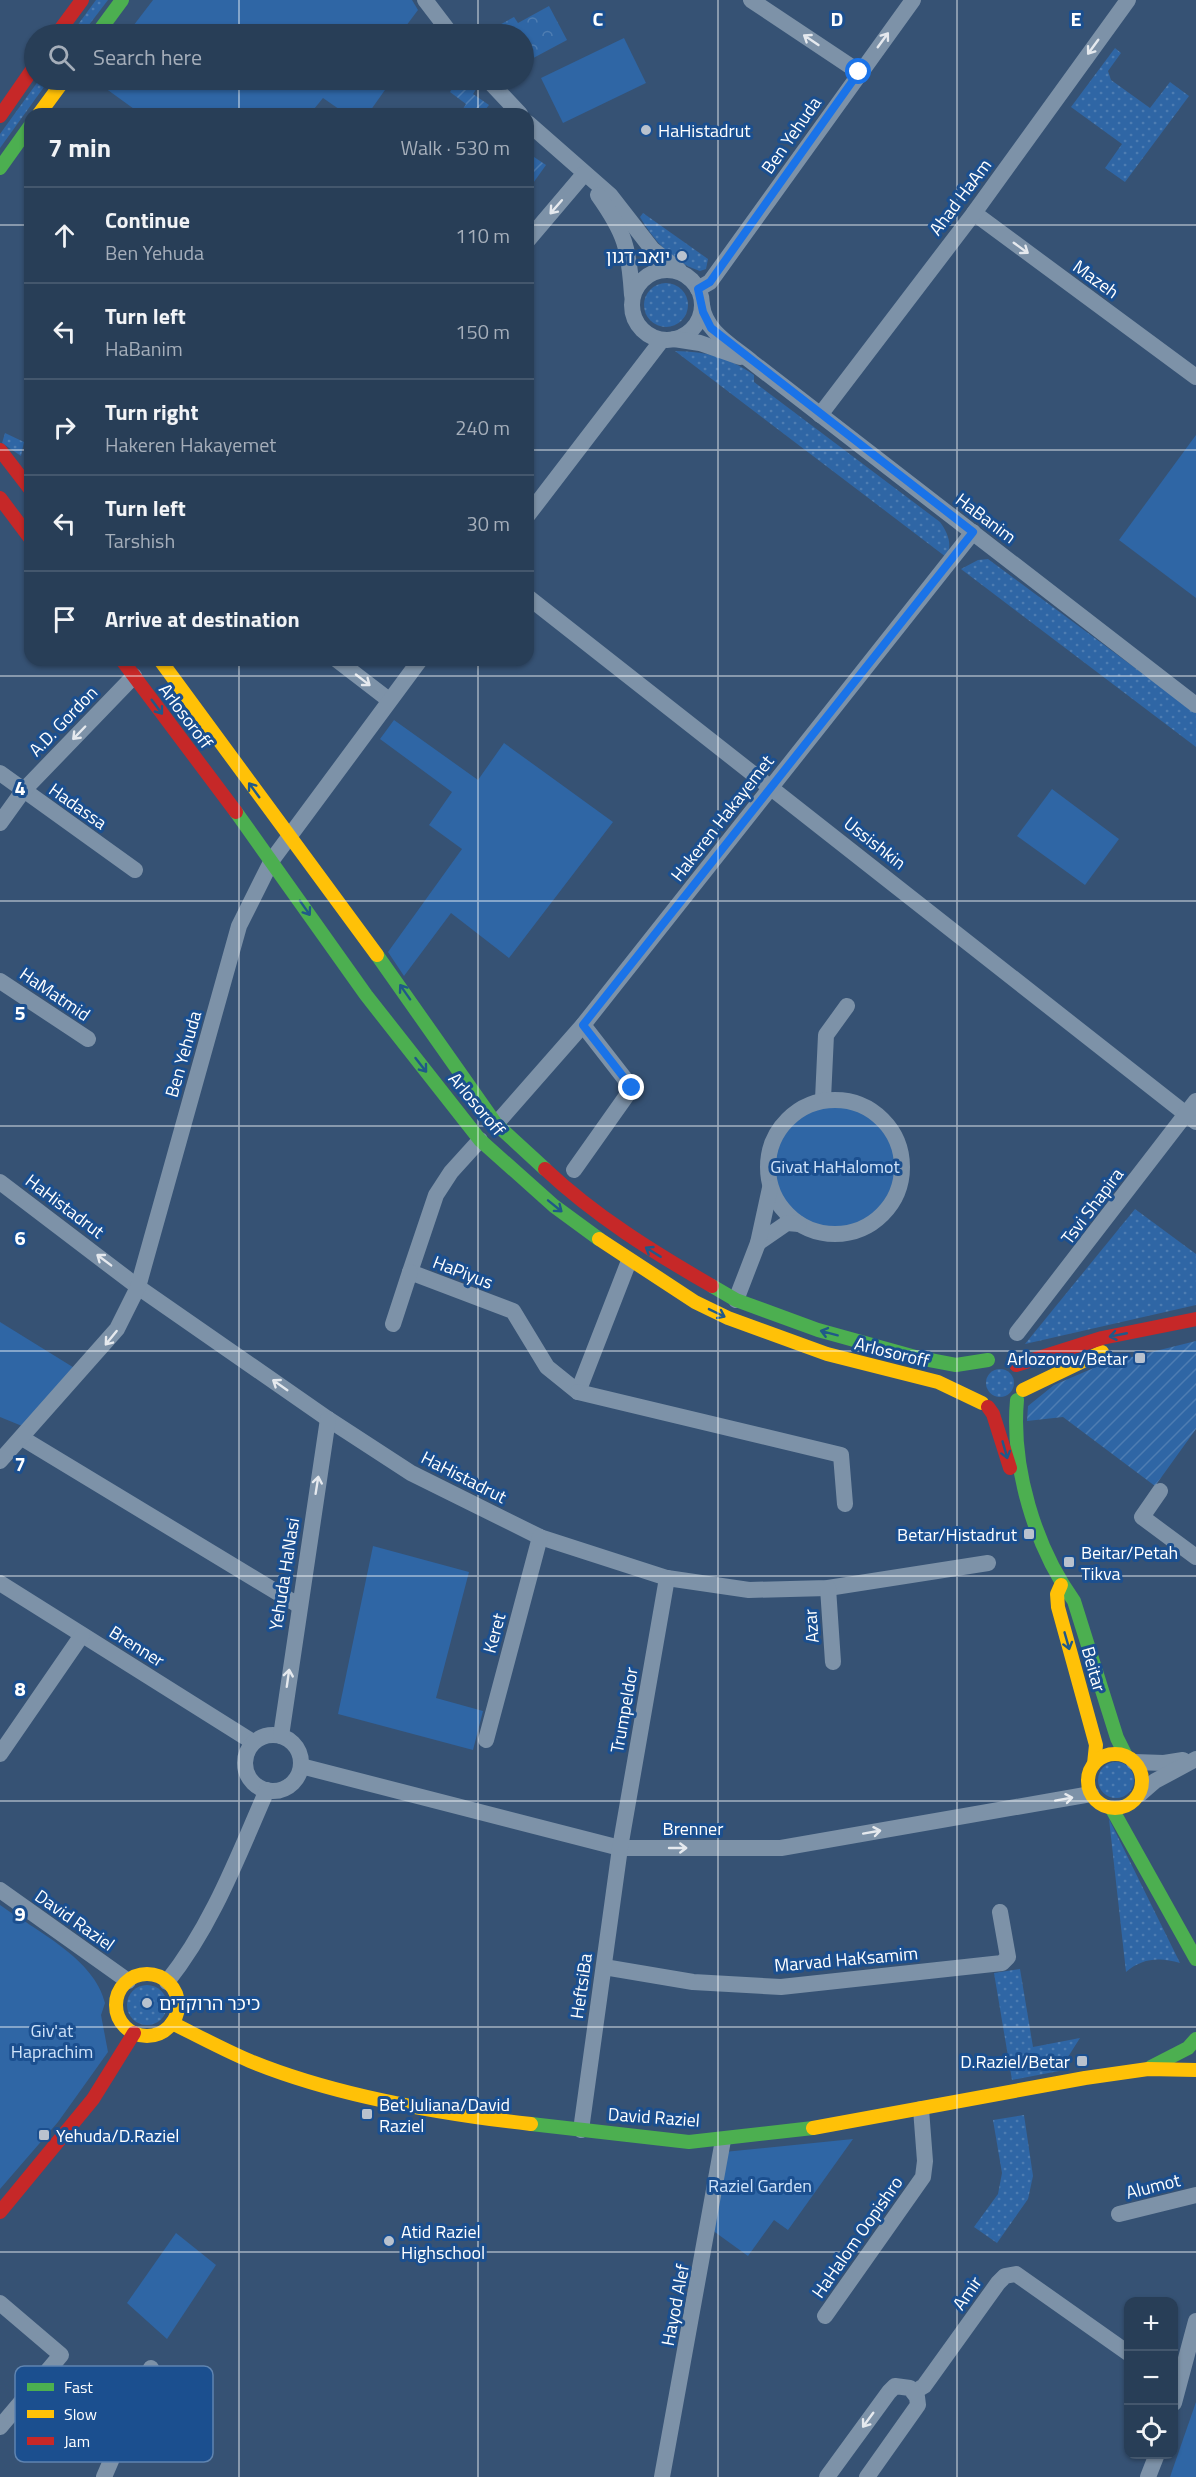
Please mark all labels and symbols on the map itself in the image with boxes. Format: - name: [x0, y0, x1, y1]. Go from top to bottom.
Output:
- text: C: [593, 3, 604, 34]
- text: D: [831, 3, 843, 34]
- text: E: [1070, 3, 1082, 34]
- one-way arrow: [877, 33, 889, 49]
- one-way arrow: [803, 34, 819, 46]
- one-way arrow: [1087, 39, 1100, 55]
- route start: [845, 58, 871, 84]
- street label: Ben Yehuda: [754, 91, 828, 179]
- place label: HaHistadrut: [658, 117, 751, 144]
- marker: HaHistadrut: [639, 123, 653, 137]
- street label: Ahad HaAm: [922, 153, 998, 241]
- one-way arrow: [549, 199, 563, 214]
- one-way arrow: [1012, 241, 1028, 254]
- place label: יואב דגון: [606, 243, 670, 270]
- marker: יואב דגון: [675, 249, 689, 263]
- street label: Mazeh: [1067, 253, 1125, 305]
- street label: HaBanim: [950, 486, 1022, 550]
- one-way arrow: [355, 674, 371, 687]
- street label: Arlosoroff: [152, 678, 220, 754]
- street label: A.D. Gordon: [22, 680, 104, 762]
- one-way arrow: [151, 698, 164, 714]
- one-way arrow: [72, 725, 86, 740]
- street label: Hakeren Hakayemet: [664, 748, 780, 887]
- text: 4: [14, 772, 26, 803]
- street label: Hadassa: [43, 776, 113, 836]
- one-way arrow: [248, 782, 260, 798]
- street label: Ussishkin: [838, 810, 912, 876]
- one-way arrow: [299, 900, 311, 916]
- street label: HaMatmid: [14, 960, 96, 1028]
- one-way arrow: [399, 985, 411, 1001]
- text: 5: [14, 997, 26, 1028]
- street label: Ben Yehuda: [158, 1007, 208, 1101]
- one-way arrow: [415, 1057, 428, 1073]
- street label: Arlosoroff: [442, 1066, 512, 1142]
- route end: [618, 1074, 644, 1100]
- park label: Givat HaHalomot: [770, 1153, 900, 1180]
- street label: Tsvi Shapira: [1054, 1162, 1130, 1250]
- street label: HaHistadrut: [20, 1167, 111, 1245]
- one-way arrow: [547, 1199, 563, 1212]
- text: 6: [14, 1222, 26, 1253]
- one-way arrow: [645, 1245, 662, 1257]
- street label: HaPiyus: [429, 1248, 497, 1296]
- one-way arrow: [96, 1254, 112, 1267]
- one-way arrow: [708, 1308, 726, 1319]
- one-way arrow: [820, 1327, 839, 1338]
- one-way arrow: [104, 1330, 117, 1346]
- street label: Arlosoroff: [852, 1330, 932, 1374]
- one-way arrow: [1109, 1330, 1128, 1341]
- place label: Arlozorov/Betar: [1007, 1345, 1128, 1372]
- marker: Arlozorov/Betar: [1133, 1351, 1147, 1365]
- one-way arrow: [272, 1379, 288, 1391]
- one-way arrow: [1000, 1440, 1011, 1459]
- street label: HaHistadrut: [417, 1444, 512, 1510]
- text: 7: [14, 1448, 26, 1479]
- one-way arrow: [312, 1476, 323, 1495]
- street label: Yehuda HaNasi: [262, 1516, 306, 1632]
- place label: Betar/Histadrut: [897, 1521, 1018, 1548]
- marker: Betar/Histadrut: [1022, 1527, 1036, 1541]
- place label: Beitar/Petah Tikva: [1081, 1539, 1178, 1587]
- marker: Beitar/Petah Tikva: [1062, 1555, 1076, 1569]
- street label: Azar: [796, 1608, 826, 1644]
- street label: Keret: [476, 1609, 512, 1656]
- street label: Brenner: [104, 1618, 170, 1674]
- one-way arrow: [1062, 1631, 1073, 1650]
- street label: Beitar: [1075, 1643, 1113, 1695]
- street label: Trumpeldor: [603, 1665, 645, 1755]
- one-way arrow: [283, 1669, 294, 1688]
- text: 8: [14, 1673, 26, 1704]
- one-way arrow: [1054, 1793, 1073, 1804]
- street label: Brenner: [663, 1815, 723, 1842]
- one-way arrow: [861, 1826, 881, 1837]
- one-way arrow: [668, 1842, 688, 1854]
- street label: David Raziel: [30, 1883, 120, 1957]
- text: 9: [14, 1898, 26, 1929]
- street label: Marvad HaKsamim: [773, 1939, 919, 1979]
- street label: HeftsiBa: [563, 1952, 599, 2020]
- place label: כיכר הרוקדים: [159, 1990, 260, 2017]
- marker: כיכר הרוקדים: [140, 1996, 154, 2010]
- park label: Giv'at Haprachim: [11, 2017, 93, 2065]
- place label: D.Raziel/Betar: [960, 2048, 1070, 2075]
- marker: D.Raziel/Betar: [1075, 2054, 1089, 2068]
- place label: Bet Juliana/David Raziel: [379, 2091, 510, 2139]
- street label: David Raziel: [607, 2100, 701, 2134]
- marker: Bet Juliana/David Raziel: [360, 2107, 374, 2121]
- place label: Yehuda/D.Raziel: [56, 2122, 179, 2149]
- marker: Yehuda/D.Raziel: [37, 2128, 51, 2142]
- street label: Alumot: [1123, 2166, 1184, 2206]
- street label: HaHalom Oopishro: [805, 2171, 909, 2303]
- park label: Raziel Garden: [708, 2172, 812, 2199]
- place label: Atid Raziel Highschool: [401, 2218, 485, 2266]
- marker: Atid Raziel Highschool: [382, 2234, 396, 2248]
- street label: Hayod Alef: [654, 2262, 696, 2348]
- street label: Amir: [946, 2271, 988, 2315]
- legend: [15, 2366, 213, 2462]
- text: Fast: [64, 2375, 93, 2399]
- text: Slow: [64, 2402, 97, 2426]
- one-way arrow: [862, 2412, 874, 2428]
- text: Jam: [64, 2429, 90, 2453]

